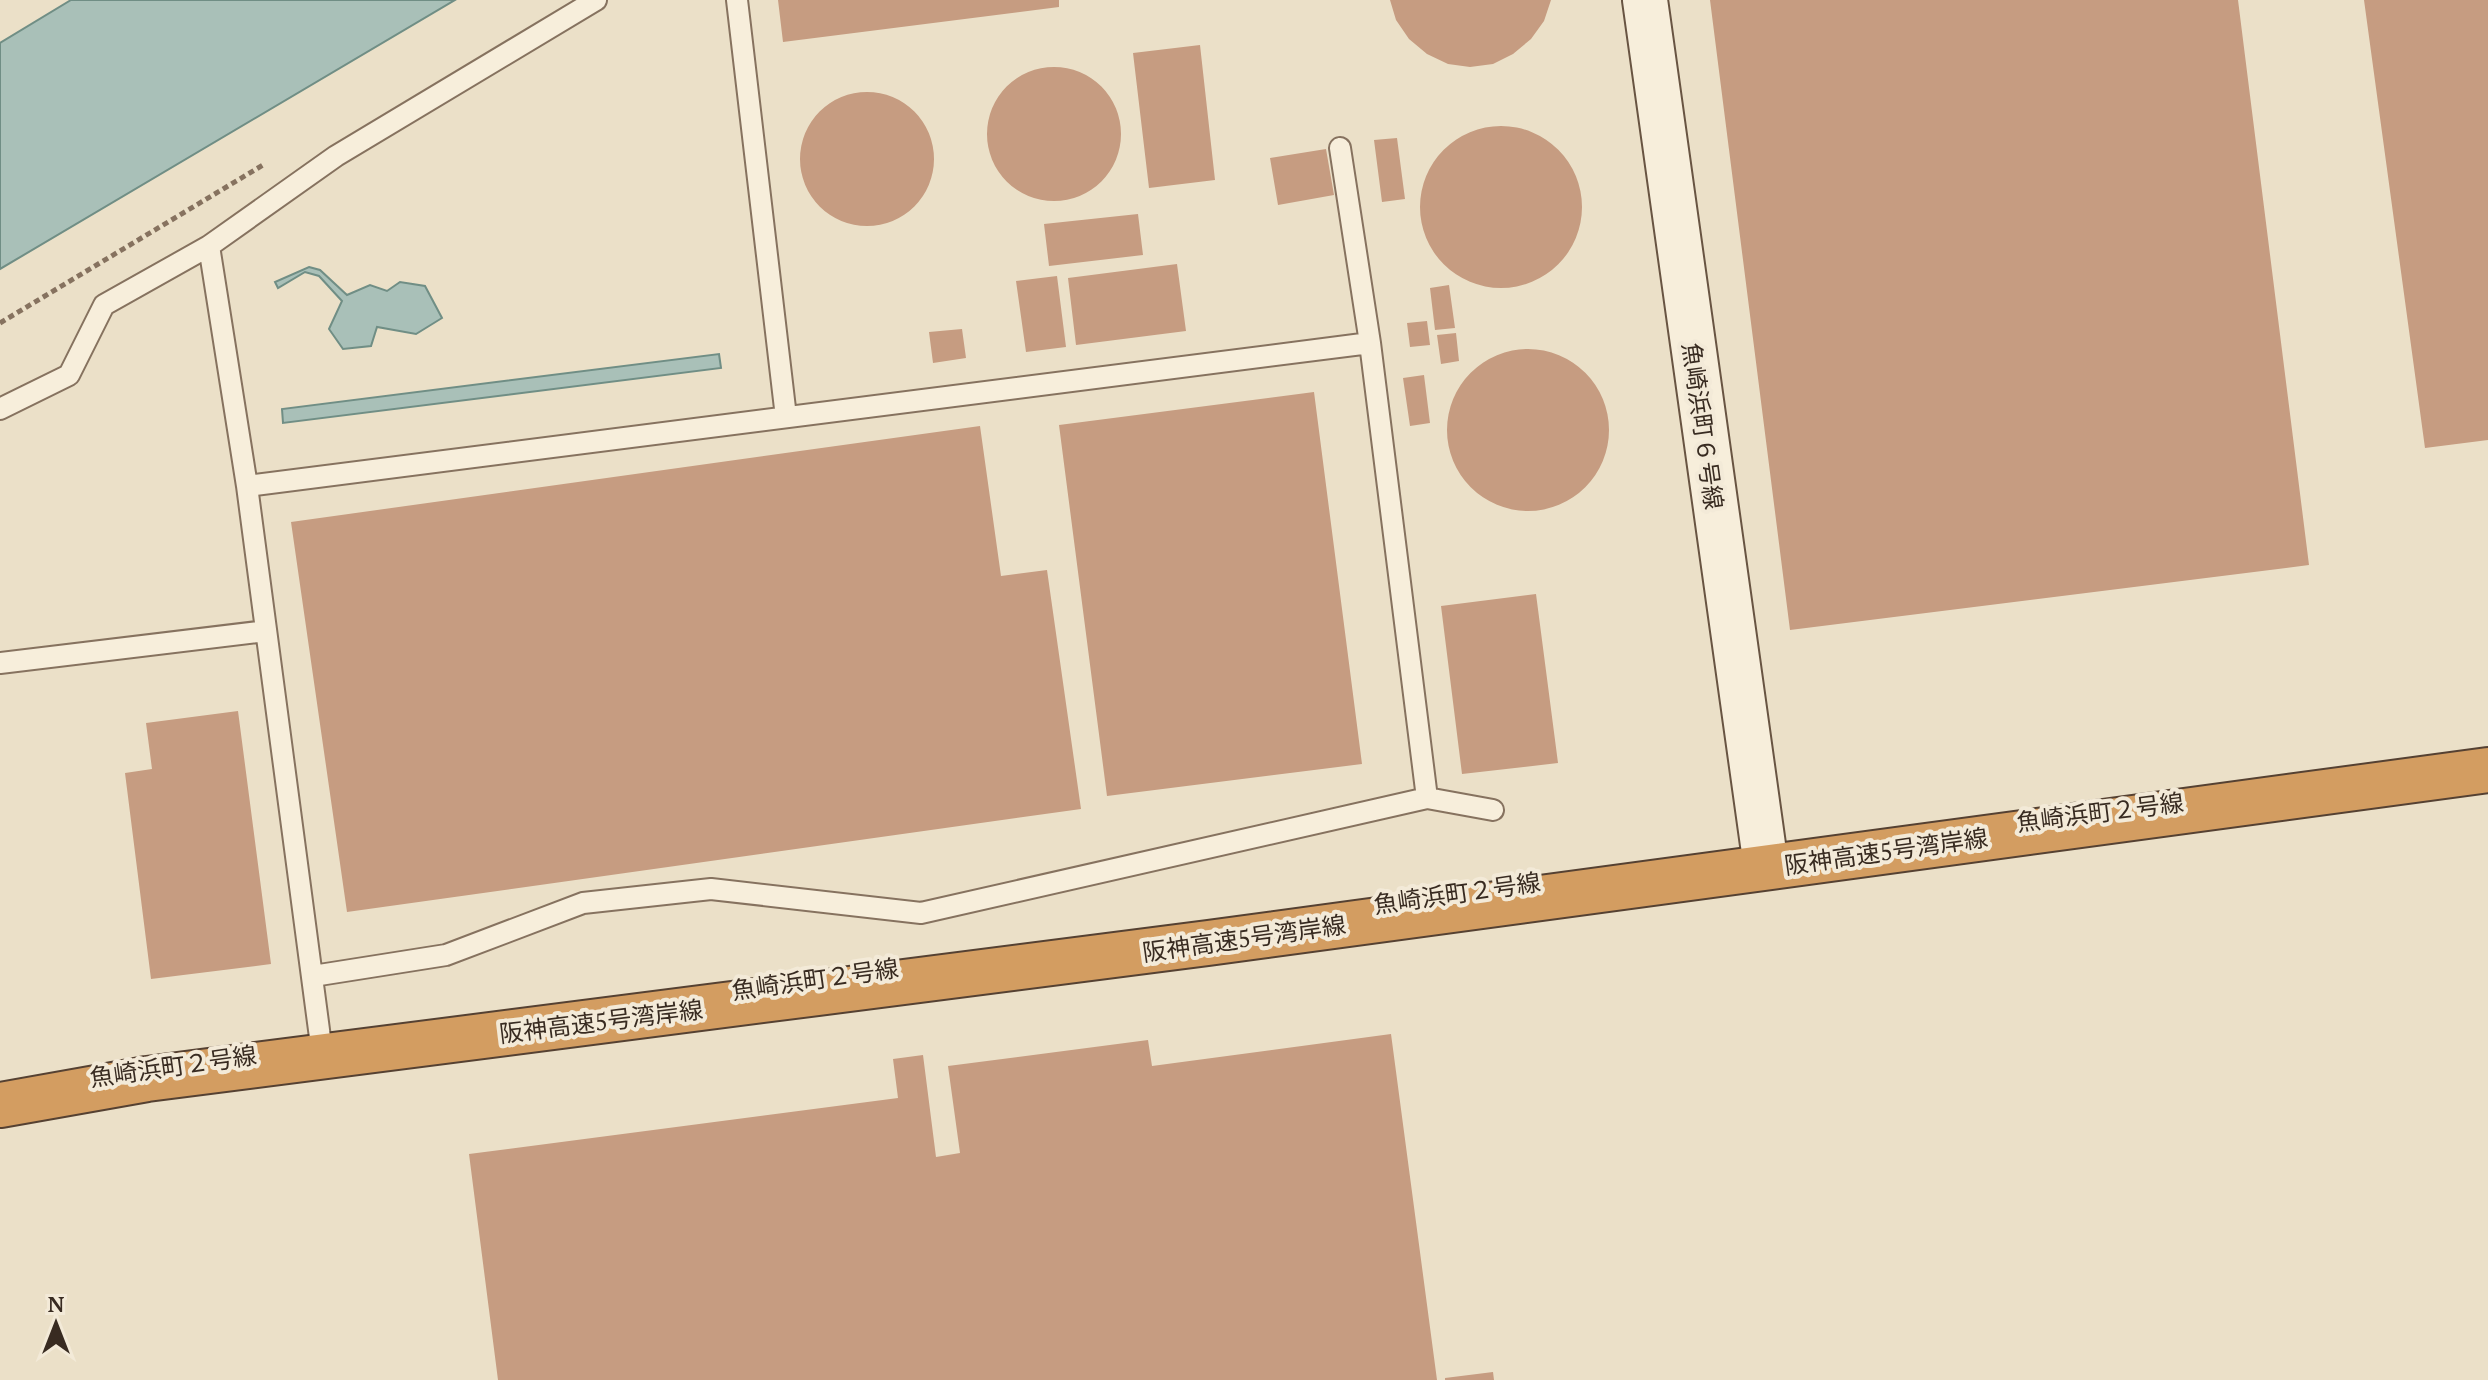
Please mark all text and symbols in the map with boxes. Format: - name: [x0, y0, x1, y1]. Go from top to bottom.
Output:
- street label: 魚崎浜町６号線: [1675, 341, 1731, 511]
- street label: 魚崎浜町２号線: [2015, 786, 2185, 838]
- street label: 阪神高速5号湾岸線: [1782, 821, 1990, 881]
- street label: 魚崎浜町２号線: [1372, 865, 1542, 921]
- street label: 阪神高速5号湾岸線: [1140, 908, 1348, 968]
- street label: 魚崎浜町２号線: [730, 951, 900, 1007]
- street label: 阪神高速5号湾岸線: [497, 993, 705, 1049]
- street label: 魚崎浜町２号線: [88, 1038, 258, 1094]
- north arrow: [16, 1284, 96, 1364]
- text: N: [48, 1289, 65, 1318]

